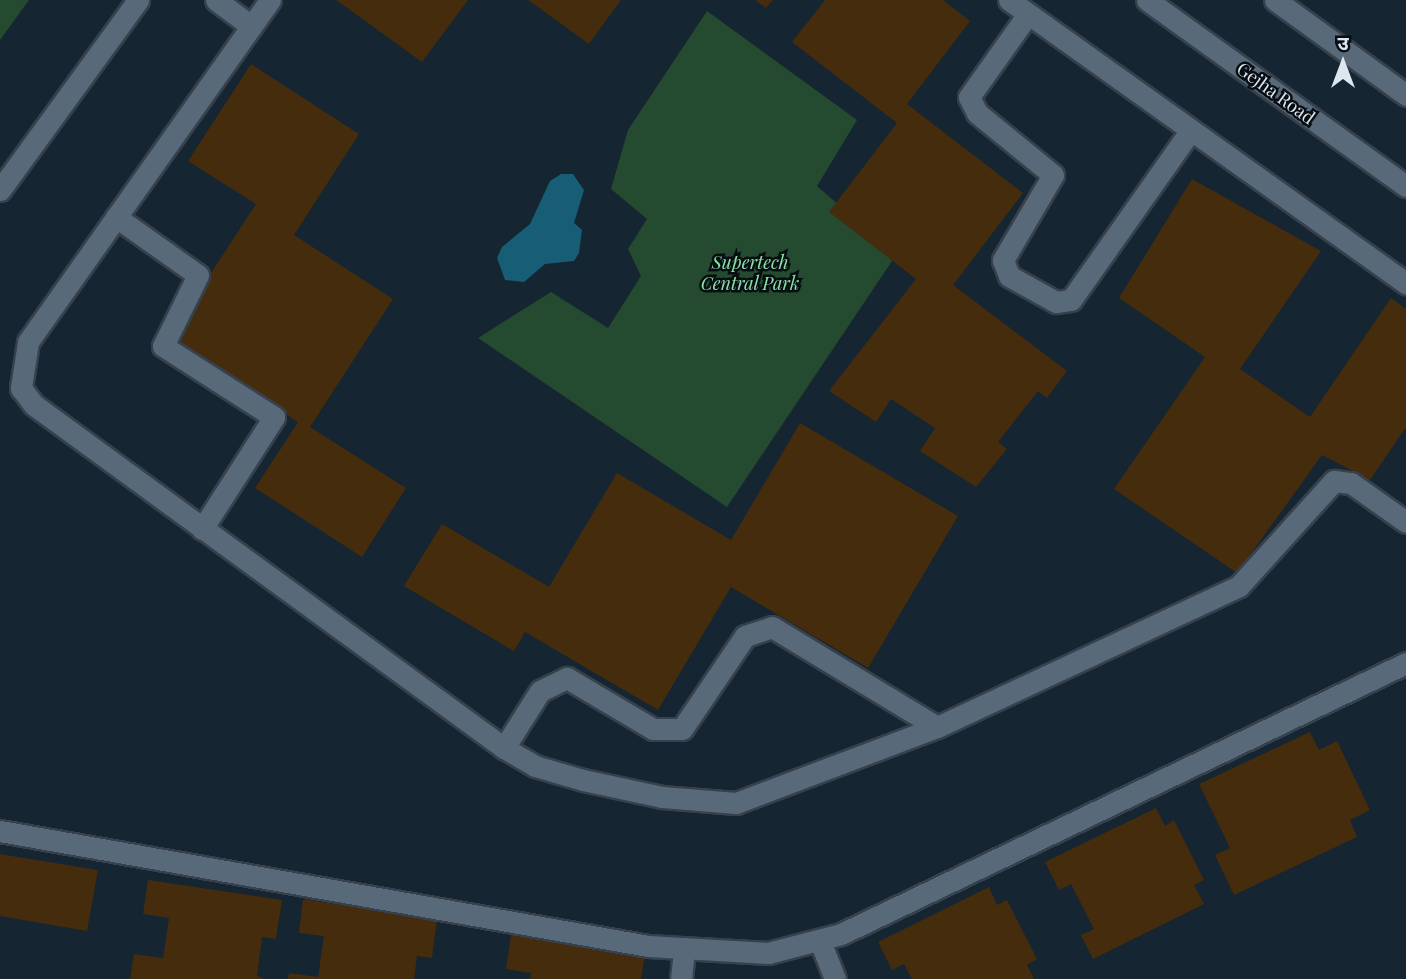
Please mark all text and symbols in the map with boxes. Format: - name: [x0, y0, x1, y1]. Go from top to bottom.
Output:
- north arrow: [1308, 28, 1378, 98]
- text: उ: [1337, 29, 1349, 55]
- street label: Gejha Road: [1233, 57, 1319, 129]
- park label: Supertech Central Park: [700, 252, 800, 294]

